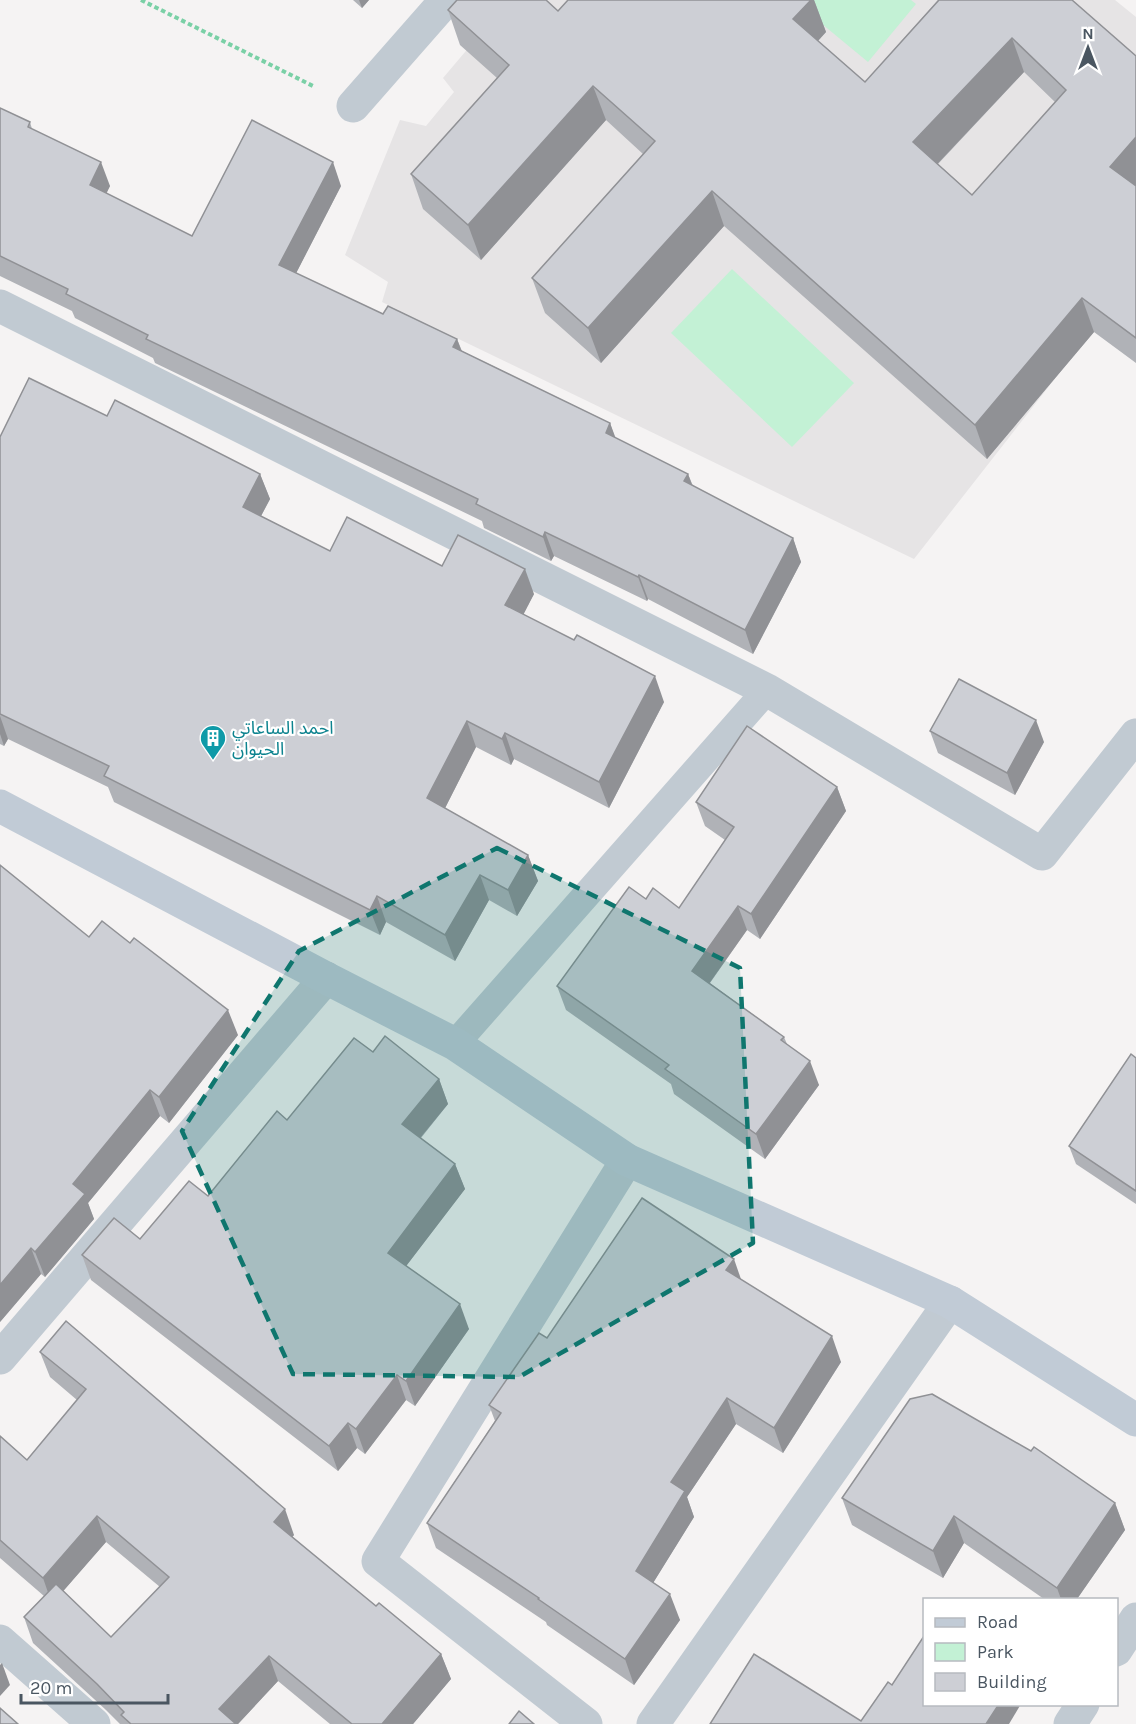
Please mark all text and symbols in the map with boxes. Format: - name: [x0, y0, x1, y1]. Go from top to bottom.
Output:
- north arrow: [1058, 18, 1118, 78]
- text: N: [1082, 24, 1094, 43]
- place label: احمد الساعاتي الحيوان: [232, 717, 334, 760]
- building icon: احمد الساعاتي الحيوان: [198, 723, 228, 761]
- legend: [923, 1598, 1118, 1706]
- text: Road: [977, 1611, 1018, 1633]
- text: Park: [977, 1641, 1014, 1663]
- scale bar: [21, 1667, 168, 1705]
- text: Building: [977, 1671, 1047, 1693]
- text: 20 m: [30, 1677, 72, 1699]

